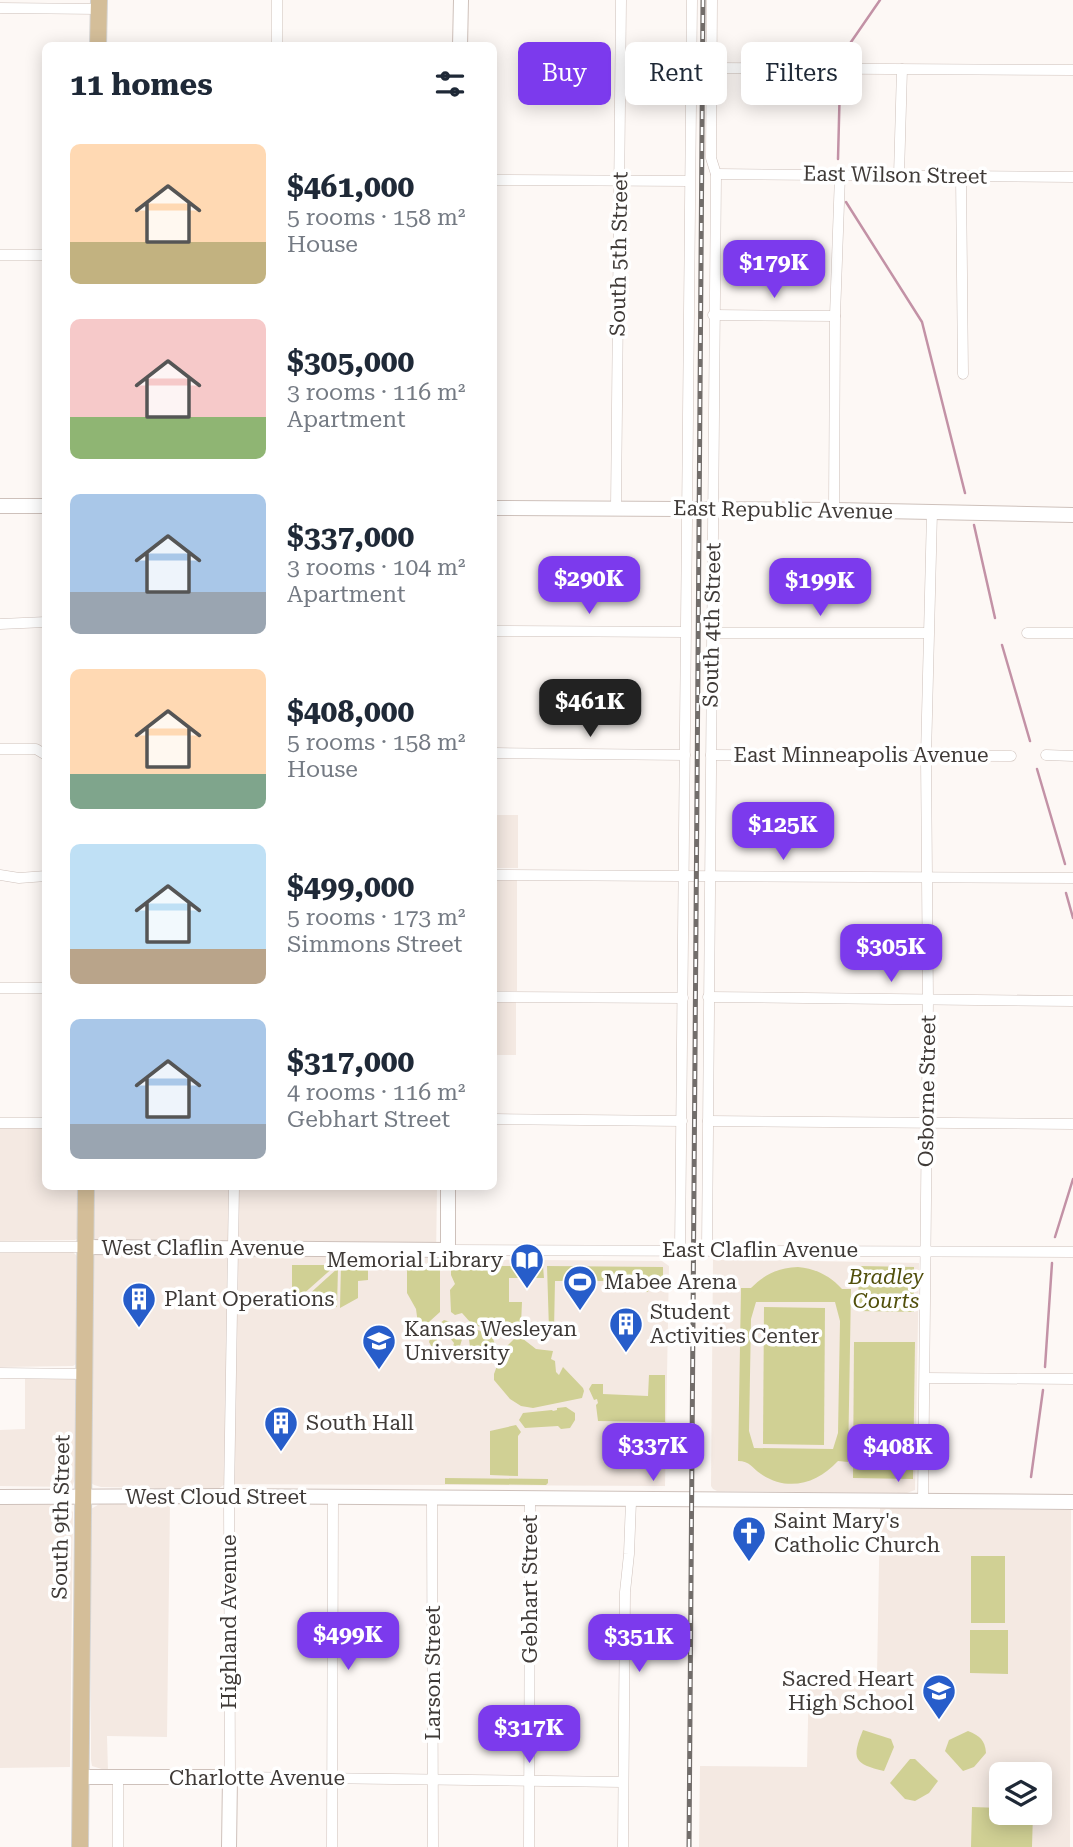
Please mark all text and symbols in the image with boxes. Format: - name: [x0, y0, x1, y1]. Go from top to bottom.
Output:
- chip: Buy: [518, 42, 611, 105]
- chip: Rent: [625, 42, 727, 105]
- chip: Filters: [741, 42, 862, 105]
- icon: filters: [431, 65, 469, 103]
- text: 11 homes: [70, 67, 213, 102]
- street label: East Wilson Street: [803, 161, 988, 189]
- text: $461,000: [287, 169, 414, 204]
- street label: South 5th Street: [606, 171, 632, 337]
- icon: home: [126, 172, 210, 256]
- text: 5 rooms · 158 m²: [287, 204, 465, 231]
- text: House: [287, 231, 358, 258]
- pin: $179K: [725, 240, 823, 300]
- text: $179K: [739, 249, 809, 276]
- text: $305,000: [287, 344, 414, 379]
- icon: home: [126, 347, 210, 431]
- text: 3 rooms · 116 m²: [287, 379, 465, 406]
- text: Apartment: [287, 406, 406, 433]
- street label: East Republic Avenue: [673, 496, 893, 524]
- text: $337,000: [287, 519, 414, 554]
- icon: home: [126, 522, 210, 606]
- street label: South 4th Street: [699, 542, 725, 708]
- text: 3 rooms · 104 m²: [287, 554, 465, 581]
- pin: $290K: [540, 556, 638, 616]
- pin: $199K: [771, 558, 869, 618]
- text: $290K: [554, 565, 624, 592]
- text: $199K: [785, 567, 855, 594]
- text: Apartment: [287, 581, 406, 608]
- pin: $461K: [541, 680, 639, 739]
- text: $461K: [555, 688, 625, 715]
- text: $408,000: [287, 694, 414, 729]
- icon: home: [126, 697, 210, 781]
- text: 5 rooms · 158 m²: [287, 729, 465, 756]
- street label: East Minneapolis Avenue: [733, 743, 989, 767]
- text: House: [287, 756, 358, 783]
- pin: $125K: [734, 802, 832, 862]
- text: $125K: [748, 811, 818, 838]
- text: $499,000: [287, 869, 414, 904]
- icon: home: [126, 872, 210, 956]
- text: 5 rooms · 173 m²: [287, 904, 465, 931]
- pin: $305K: [842, 925, 940, 984]
- text: Simmons Street: [287, 931, 462, 958]
- text: $305K: [856, 933, 926, 960]
- street label: Osborne Street: [914, 1014, 940, 1167]
- text: $317,000: [287, 1044, 414, 1079]
- icon: home: [126, 1047, 210, 1131]
- text: 4 rooms · 116 m²: [287, 1079, 465, 1106]
- text: Gebhart Street: [287, 1106, 450, 1133]
- street label: West Claflin Avenue: [102, 1236, 304, 1260]
- street label: East Claflin Avenue: [662, 1238, 858, 1262]
- library icon: Memorial Library: [508, 1241, 546, 1290]
- place label: Memorial Library: [327, 1248, 504, 1272]
- sports icon: Mabee Arena: [561, 1263, 599, 1312]
- park label: Bradley Courts: [847, 1265, 924, 1313]
- place label: Mabee Arena: [604, 1270, 737, 1294]
- building icon: Plant Operations: [120, 1280, 158, 1329]
- place label: Plant Operations: [164, 1287, 334, 1311]
- place label: Student Activities Center: [650, 1300, 820, 1348]
- building icon: Student Activities Center: [607, 1305, 645, 1354]
- place label: Kansas Wesleyan University: [404, 1317, 578, 1365]
- school or university icon: Kansas Wesleyan University: [360, 1322, 398, 1371]
- building icon: South Hall: [262, 1404, 300, 1453]
- place label: South Hall: [306, 1411, 414, 1435]
- pin: $337K: [604, 1424, 702, 1483]
- pin: $408K: [849, 1424, 947, 1484]
- text: $337K: [618, 1432, 688, 1459]
- text: $408K: [863, 1433, 933, 1460]
- street label: South 9th Street: [48, 1434, 74, 1600]
- street label: West Cloud Street: [125, 1485, 307, 1509]
- place label: Saint Mary's Catholic Church: [774, 1509, 940, 1557]
- street label: Gebhart Street: [518, 1514, 542, 1663]
- church icon: Saint Mary's Catholic Church: [730, 1514, 768, 1563]
- street label: Highland Avenue: [217, 1535, 241, 1709]
- street label: Larson Street: [421, 1605, 445, 1741]
- pin: $499K: [299, 1612, 397, 1672]
- pin: $351K: [590, 1614, 688, 1674]
- text: $499K: [313, 1621, 383, 1648]
- text: $351K: [604, 1623, 674, 1650]
- place label: Sacred Heart High School: [782, 1667, 915, 1715]
- school or university icon: Sacred Heart High School: [920, 1672, 958, 1721]
- pin: $317K: [480, 1706, 578, 1765]
- text: $317K: [494, 1714, 564, 1741]
- map controls: [989, 1762, 1052, 1825]
- button: layers: [989, 1762, 1052, 1825]
- street label: Charlotte Avenue: [169, 1766, 345, 1790]

